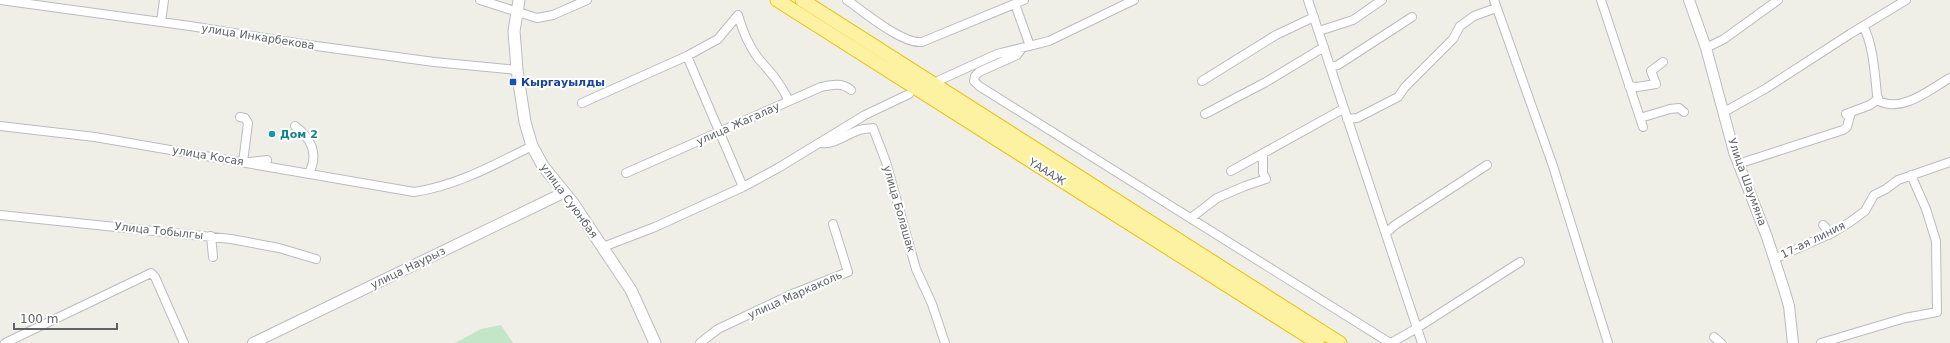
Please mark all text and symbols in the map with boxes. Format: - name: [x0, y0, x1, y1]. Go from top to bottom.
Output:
- street label: улица Инкарбекова: [201, 22, 315, 52]
- place label: Кыргауылды: [521, 76, 605, 89]
- marker: Кыргауылды: [508, 77, 518, 87]
- street label: улица Жагалау: [694, 100, 782, 148]
- place label: Дом 2: [280, 128, 318, 141]
- marker: Дом 2: [267, 129, 277, 139]
- street label: Улица Шаумяна: [1725, 136, 1769, 228]
- street label: улица Косая: [171, 143, 245, 169]
- street label: ҮАААЖ: [1025, 155, 1068, 188]
- street label: улица Суюнбая: [538, 161, 600, 241]
- street label: улица Болашак: [880, 164, 918, 254]
- street label: 17-ая линия: [1779, 219, 1847, 261]
- street label: Улица Тобылгы: [114, 220, 204, 242]
- street label: улица Наурыз: [369, 244, 448, 292]
- street label: улица Маркаколь: [746, 268, 844, 322]
- scale bar: [14, 305, 117, 331]
- text: 100 m: [20, 312, 58, 326]

